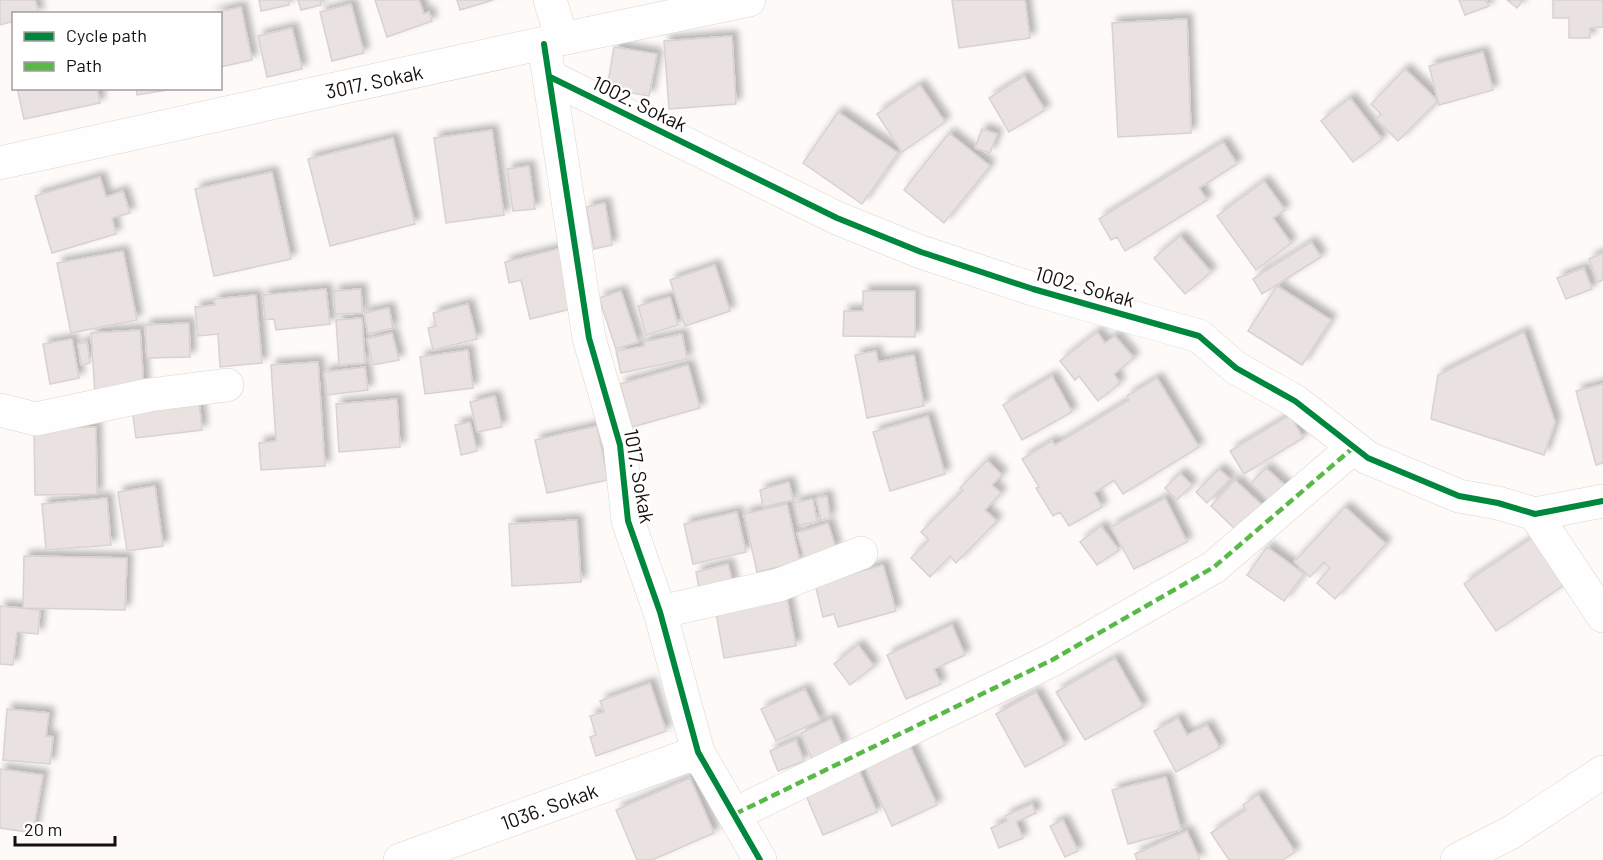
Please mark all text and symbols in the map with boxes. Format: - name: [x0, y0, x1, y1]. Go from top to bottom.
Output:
- legend: [12, 12, 222, 90]
- text: Cycle path: [66, 24, 147, 46]
- text: Path: [66, 54, 102, 76]
- street label: 3017. Sokak: [323, 59, 425, 103]
- street label: 1002. Sokak: [589, 70, 691, 136]
- street label: 1002. Sokak: [1032, 260, 1138, 312]
- street label: 1017. Sokak: [620, 427, 660, 525]
- street label: 1036. Sokak: [497, 777, 601, 835]
- scale bar: [15, 809, 116, 847]
- text: 20 m: [24, 818, 62, 840]

